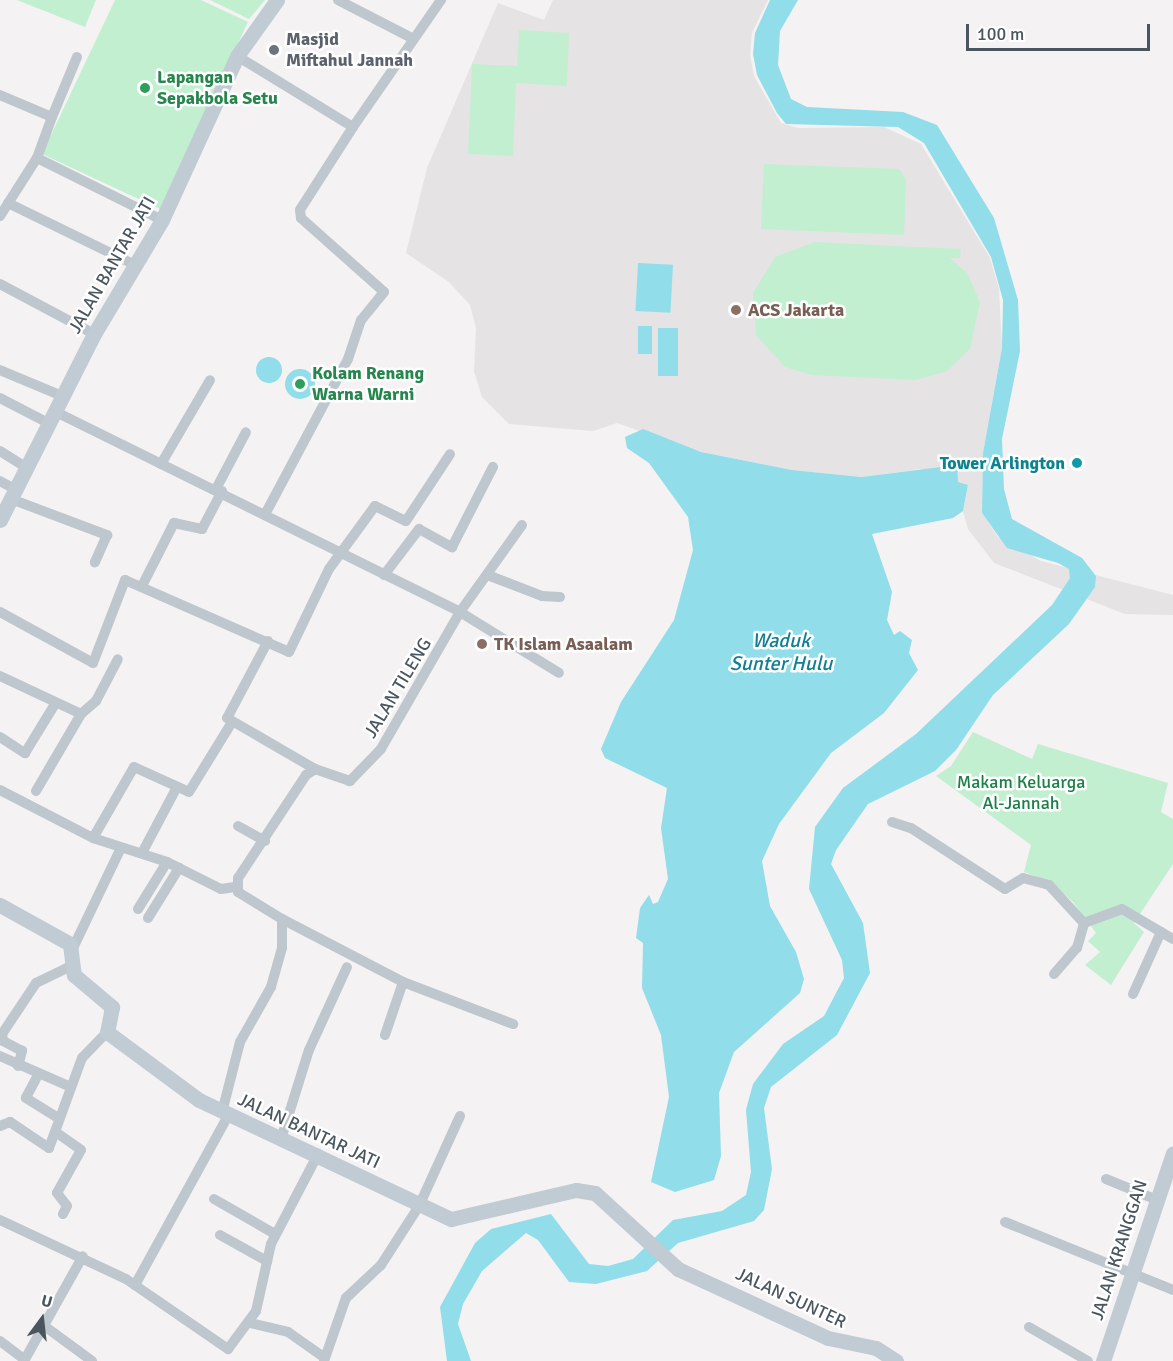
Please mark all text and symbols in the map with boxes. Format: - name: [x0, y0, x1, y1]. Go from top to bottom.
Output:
- scale bar: [969, 12, 1154, 50]
- text: 100 m: [977, 23, 1024, 45]
- place label: Masjid Miftahul Jannah: [286, 29, 413, 72]
- marker: Masjid Miftahul Jannah: [267, 43, 281, 57]
- place label: Lapangan Sepakbola Setu: [157, 67, 278, 110]
- marker: Lapangan Sepakbola Setu: [138, 81, 152, 95]
- street label: JALAN BANTAR JATI: [64, 193, 160, 337]
- place label: ACS Jakarta: [748, 299, 844, 321]
- marker: ACS Jakarta: [729, 303, 743, 317]
- place label: Kolam Renang Warna Warni: [312, 363, 424, 406]
- marker: Kolam Renang Warna Warni: [293, 377, 307, 391]
- place label: Tower Arlington: [940, 452, 1065, 474]
- marker: Tower Arlington: [1070, 456, 1084, 470]
- water label: Waduk Sunter Hulu: [730, 628, 832, 675]
- place label: TK Islam Asaalam: [494, 633, 633, 655]
- street label: JALAN TILENG: [360, 634, 436, 742]
- marker: TK Islam Asaalam: [475, 637, 489, 651]
- park label: Makam Keluarga Al-Jannah: [957, 772, 1085, 814]
- street label: JALAN BANTAR JATI: [234, 1089, 384, 1173]
- street label: JALAN KRANGGAN: [1086, 1177, 1152, 1323]
- street label: JALAN SUNTER: [732, 1263, 850, 1333]
- north arrow: [12, 1289, 72, 1349]
- text: U: [39, 1291, 54, 1313]

